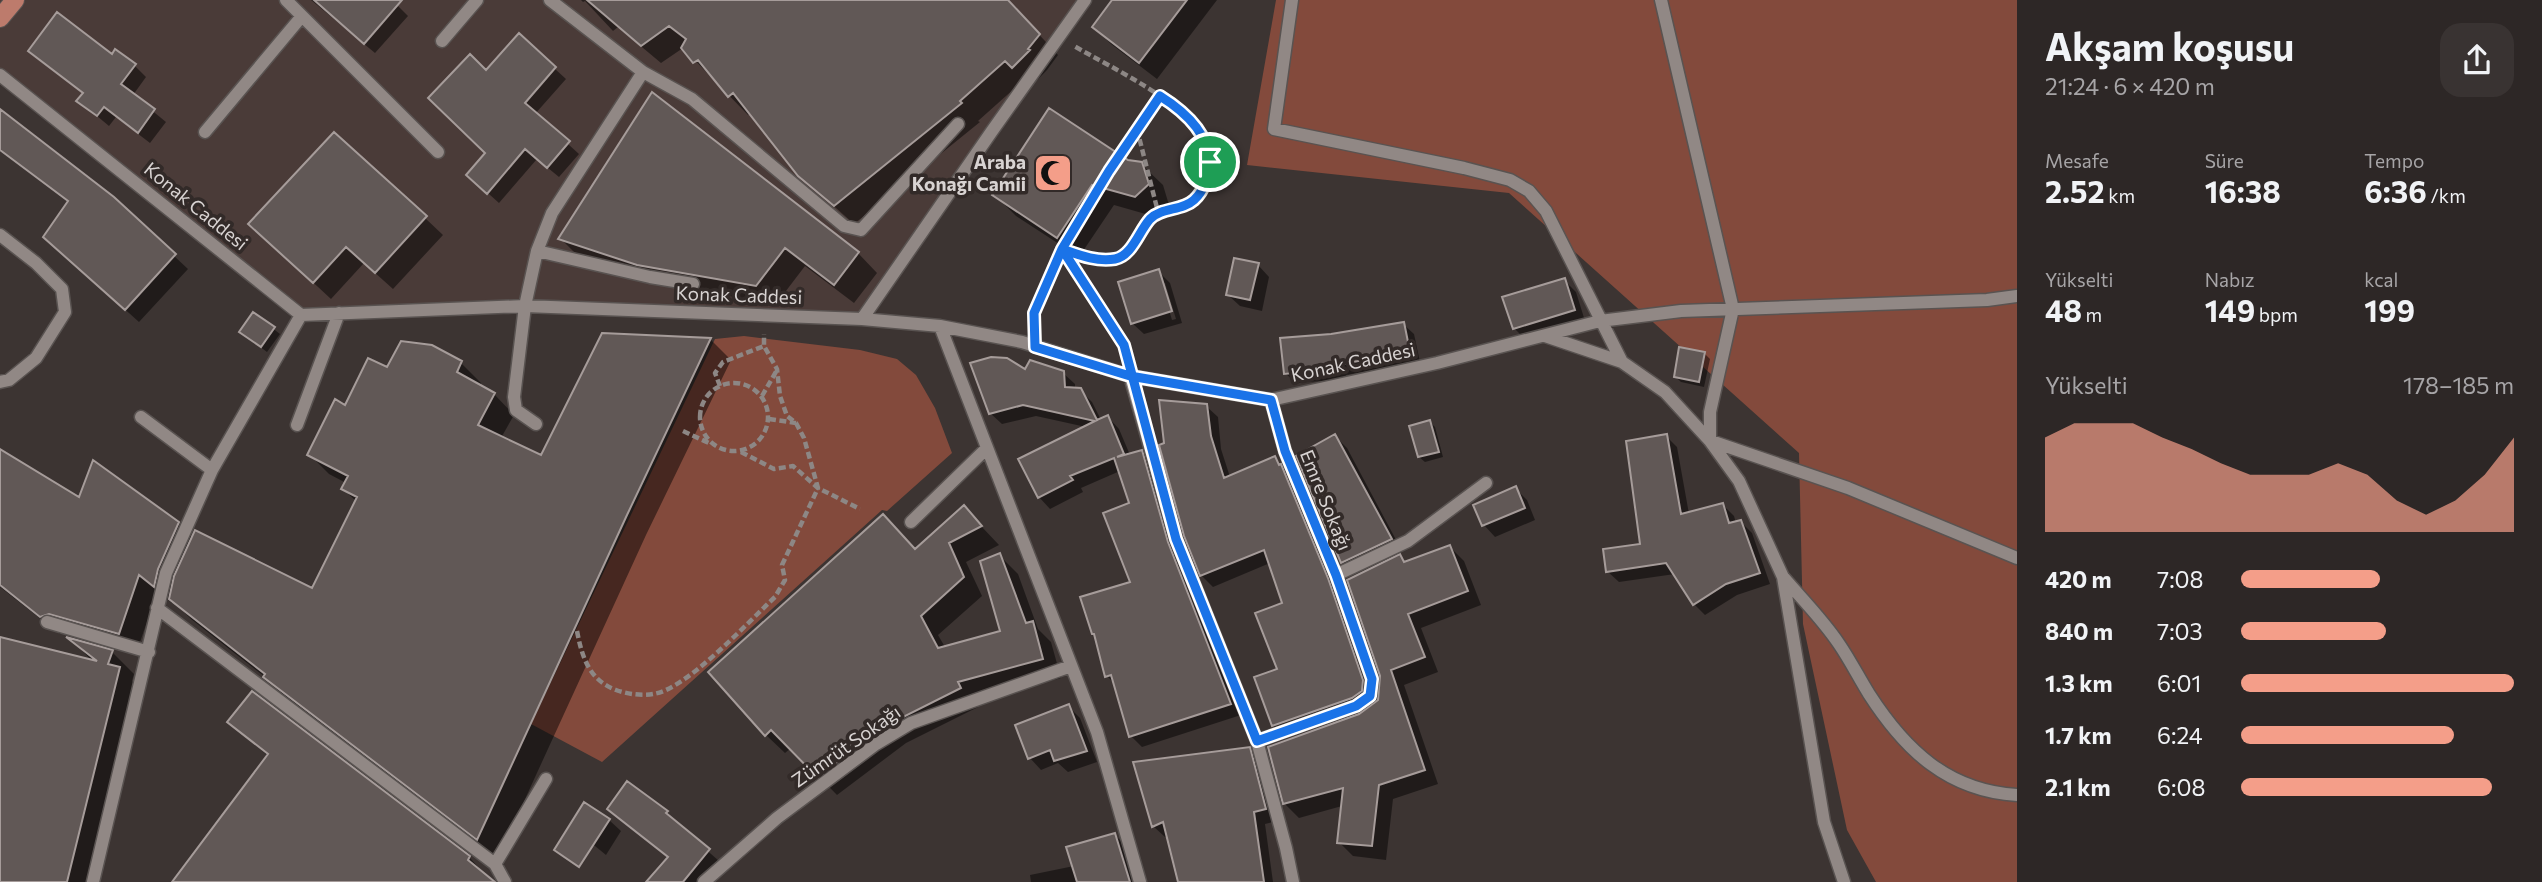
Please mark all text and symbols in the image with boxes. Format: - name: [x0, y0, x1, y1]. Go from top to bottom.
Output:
- text: Akşam koşusu: [2045, 22, 2294, 69]
- button: share: [2440, 23, 2514, 97]
- text: 21:24 · 6 × 420 m: [2045, 72, 2215, 100]
- pin: [1180, 132, 1240, 192]
- icon: arrive: [1191, 143, 1229, 181]
- text: Mesafe: [2045, 149, 2109, 172]
- text: Süre: [2205, 149, 2244, 172]
- text: Tempo: [2364, 149, 2424, 172]
- place label: Araba Konağı Camii: [912, 150, 1026, 195]
- mosque icon: Araba Konağı Camii: [1032, 152, 1074, 194]
- street label: Konak Caddesi: [140, 157, 253, 254]
- text: 2.52: [2045, 172, 2105, 209]
- text: 16:38: [2205, 172, 2281, 209]
- text: 6:36: [2364, 172, 2427, 209]
- text: km: [2105, 184, 2135, 207]
- text: /km: [2427, 184, 2466, 207]
- text: Yükselti: [2045, 268, 2113, 291]
- text: Nabız: [2205, 268, 2254, 291]
- text: kcal: [2364, 268, 2398, 291]
- street label: Konak Caddesi: [675, 281, 803, 308]
- text: 48: [2045, 291, 2082, 328]
- text: 149: [2205, 291, 2255, 328]
- text: 199: [2364, 291, 2415, 328]
- text: m: [2082, 303, 2102, 326]
- text: bpm: [2255, 303, 2298, 326]
- street label: Konak Caddesi: [1289, 337, 1417, 386]
- text: Yükselti: [2045, 371, 2128, 399]
- text: 178–185 m: [2403, 371, 2514, 399]
- street label: Emre Sokağı: [1296, 446, 1357, 554]
- text: 420 m: [2045, 565, 2112, 593]
- text: 7:08: [2157, 565, 2204, 593]
- text: 840 m: [2045, 617, 2113, 645]
- text: 7:03: [2157, 617, 2203, 645]
- text: 1.3 km: [2045, 669, 2113, 697]
- text: 6:01: [2157, 669, 2201, 697]
- street label: Zümrüt Sokağı: [787, 700, 905, 792]
- text: 1.7 km: [2045, 721, 2112, 749]
- text: 6:24: [2157, 721, 2203, 749]
- text: 2.1 km: [2045, 773, 2111, 801]
- text: 6:08: [2157, 773, 2205, 801]

